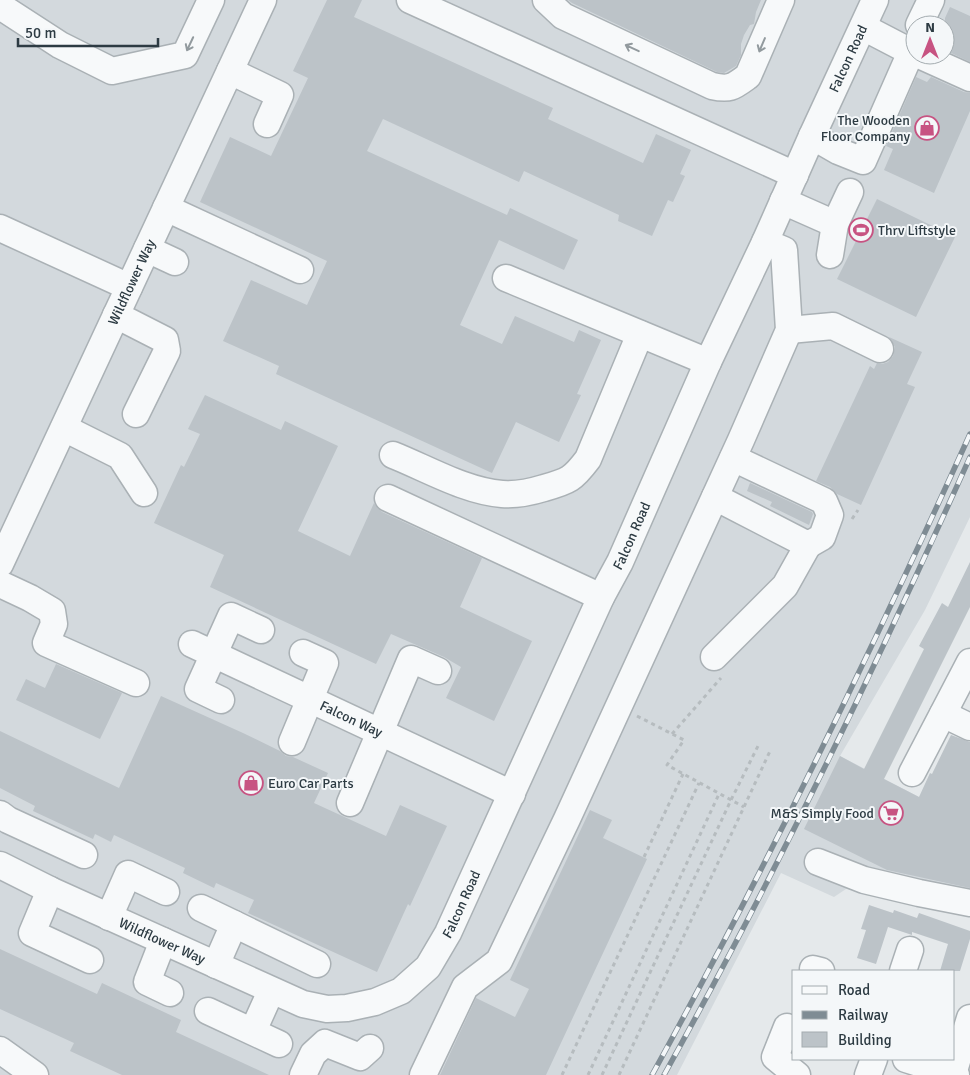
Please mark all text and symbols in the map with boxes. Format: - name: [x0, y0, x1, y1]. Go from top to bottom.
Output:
- scale bar: [18, 15, 158, 47]
- north arrow: [905, 15, 955, 65]
- text: N: [925, 19, 935, 36]
- street label: Falcon Road: [825, 22, 871, 95]
- text: 50 m: [25, 24, 56, 42]
- one-way arrow: [185, 36, 195, 51]
- one-way arrow: [756, 37, 766, 52]
- one-way arrow: [625, 43, 640, 52]
- place label: The Wooden Floor Company: [821, 112, 910, 145]
- shop icon: The Wooden Floor Company: [914, 115, 940, 141]
- sports icon: Thrv Liftstyle: [848, 217, 874, 243]
- place label: Thrv Liftstyle: [878, 222, 956, 239]
- street label: Wildflower Way: [105, 236, 159, 328]
- street label: Falcon Road: [609, 499, 654, 573]
- street label: Falcon Way: [317, 697, 386, 741]
- shop icon: Euro Car Parts: [238, 770, 264, 796]
- place label: Euro Car Parts: [268, 775, 354, 792]
- supermarket icon: M&S Simply Food: [878, 800, 904, 826]
- place label: M&S Simply Food: [771, 805, 874, 822]
- street label: Falcon Road: [439, 868, 484, 942]
- street label: Wildflower Way: [116, 914, 208, 968]
- legend: [792, 970, 955, 1060]
- text: Road: [838, 981, 870, 999]
- text: Railway: [838, 1006, 888, 1024]
- text: Building: [838, 1031, 892, 1049]

